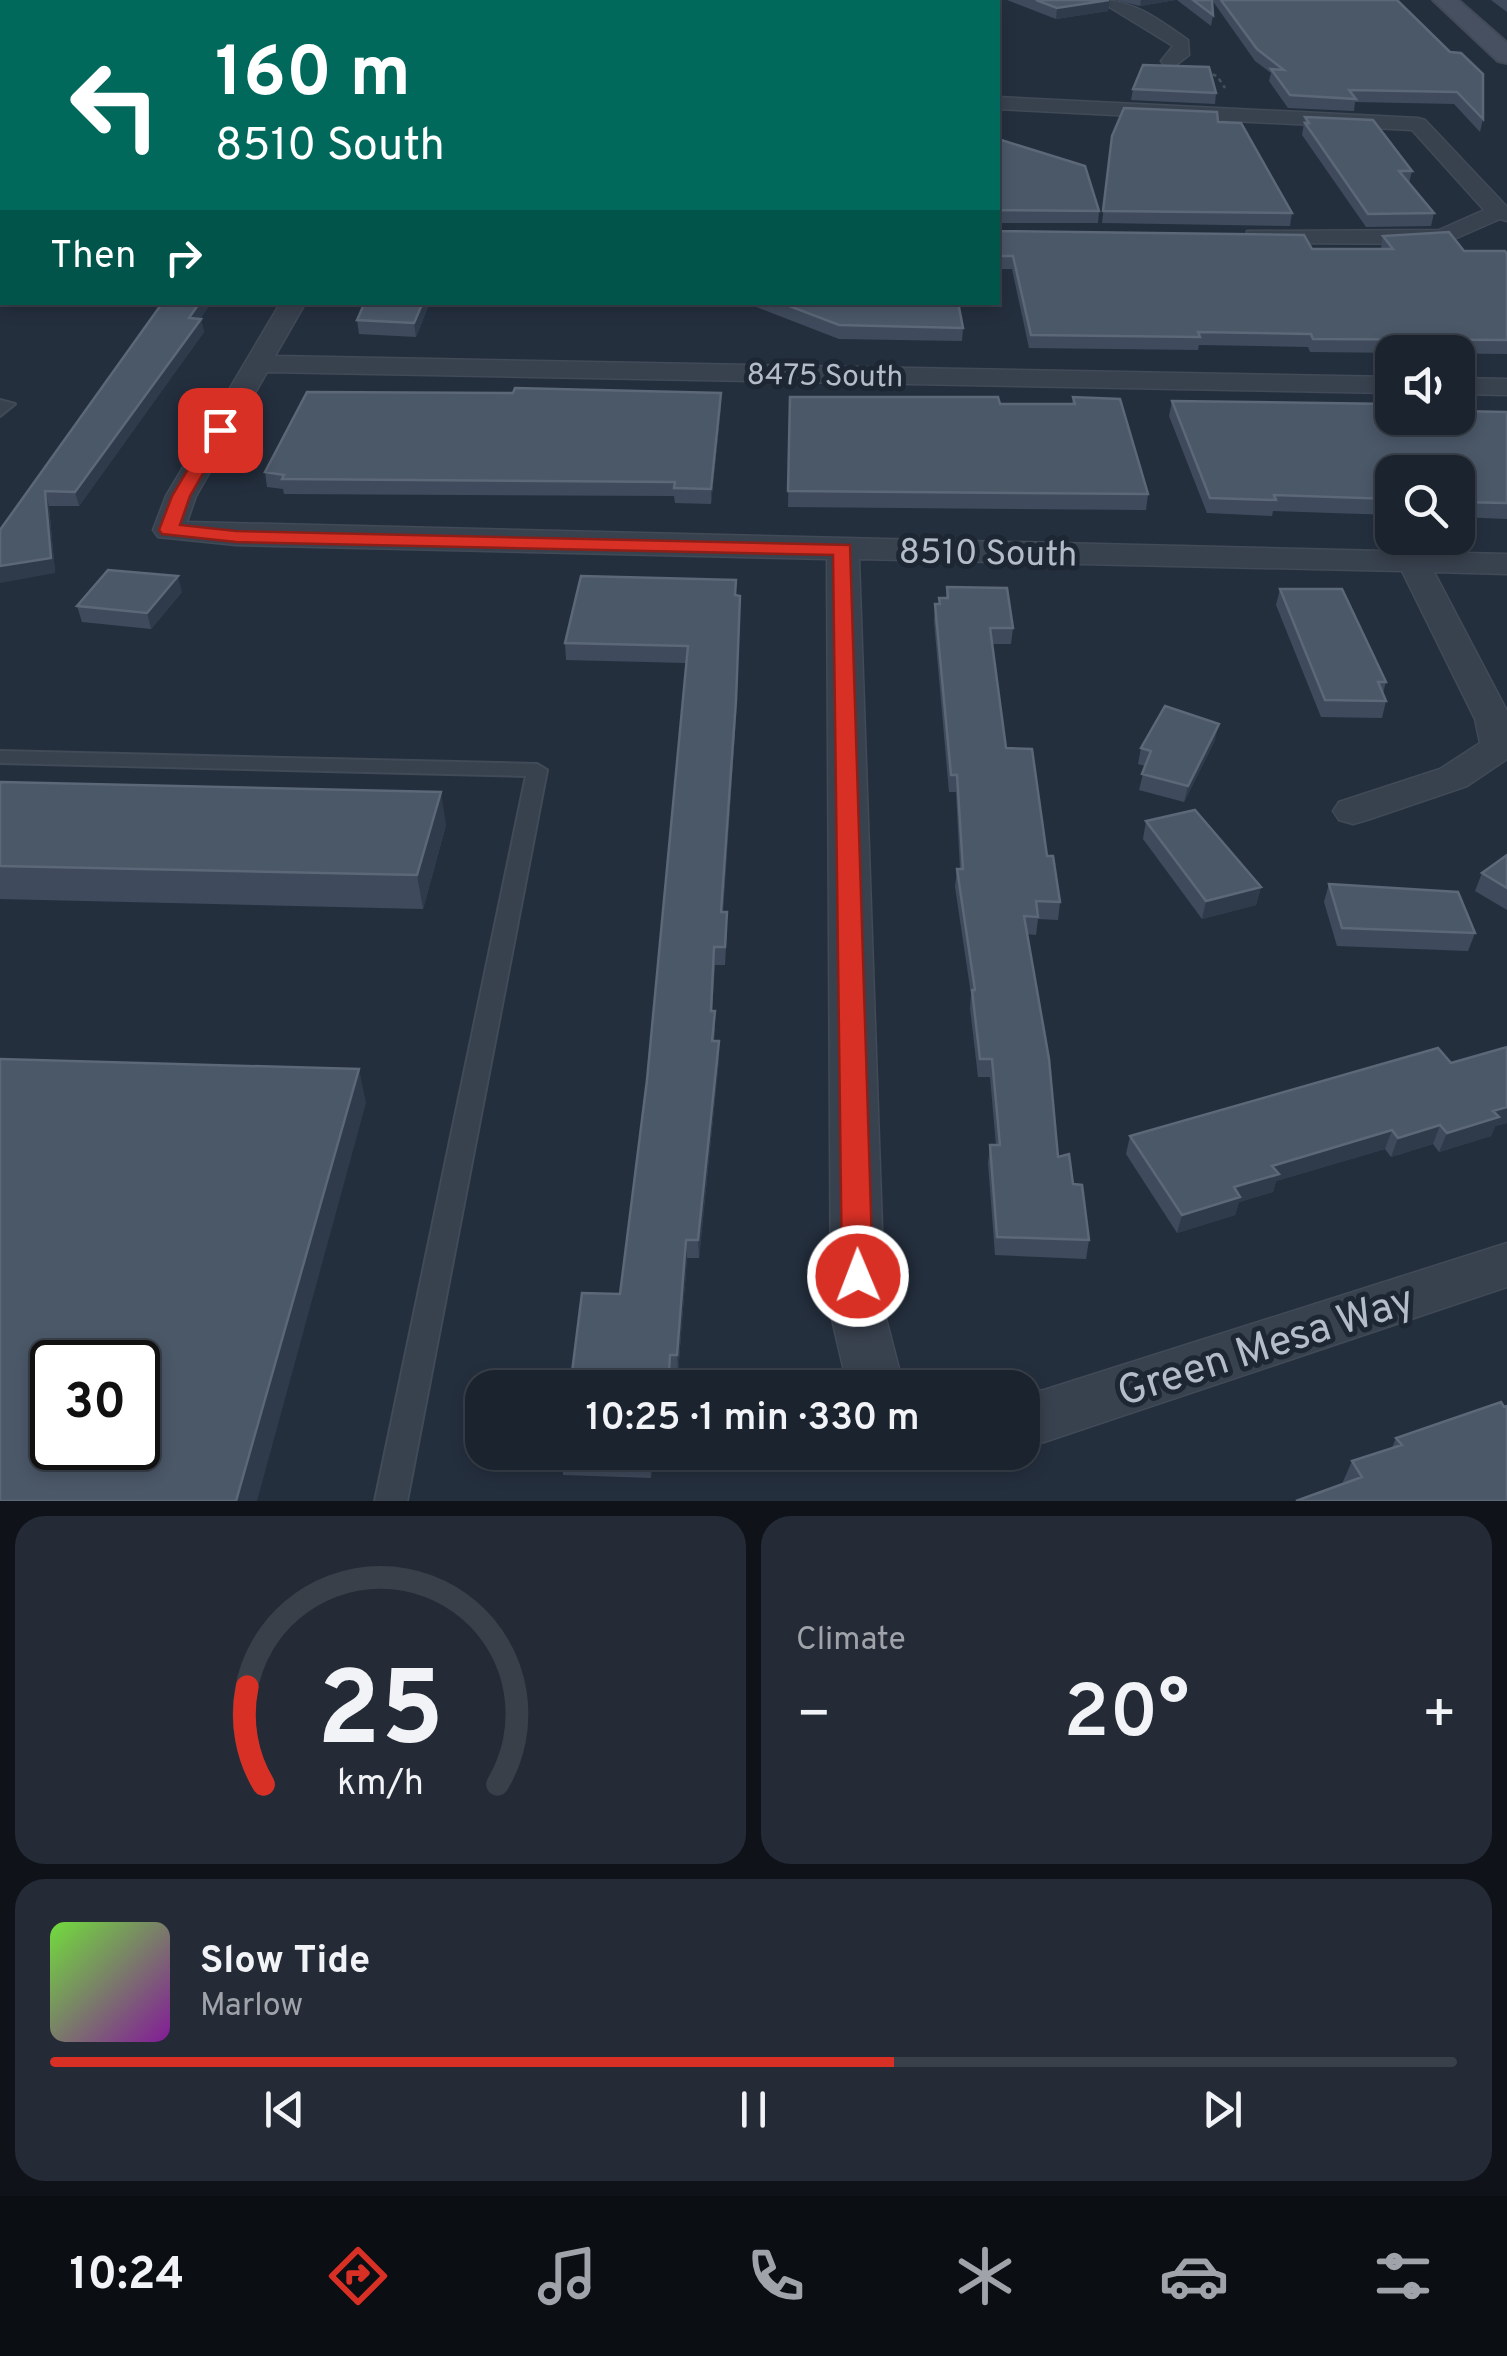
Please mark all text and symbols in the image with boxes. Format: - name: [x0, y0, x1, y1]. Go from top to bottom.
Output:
- text: 160 m: [215, 32, 411, 121]
- icon: left: [50, 40, 180, 170]
- text: 8510 South: [215, 119, 445, 176]
- icon: right: [156, 230, 211, 285]
- text: Then: [50, 233, 136, 282]
- map controls: [1375, 335, 1475, 555]
- button: sound: [1375, 335, 1475, 435]
- street label: 8475 South: [746, 358, 904, 397]
- pin: [178, 388, 263, 473]
- icon: arrive: [193, 403, 248, 458]
- button: search: [1375, 455, 1475, 555]
- street label: 8510 South: [898, 531, 1078, 579]
- position arrow: [806, 1224, 910, 1328]
- street label: Green Mesa Way: [1111, 1275, 1421, 1421]
- speed limit sign: 30: [30, 1340, 160, 1470]
- text: 10:25 · 1 min · 330 m: [585, 1395, 920, 1444]
- text: Climate: [796, 1621, 906, 1661]
- text: 25: [317, 1650, 444, 1782]
- text: 20°: [1064, 1669, 1189, 1764]
- text: −: [796, 1682, 831, 1752]
- text: +: [1422, 1682, 1457, 1752]
- text: km/h: [337, 1762, 424, 1808]
- text: Slow Tide: [200, 1938, 370, 1987]
- text: Marlow: [200, 1987, 303, 2027]
- icon: previous: [257, 2082, 312, 2137]
- icon: pause: [726, 2082, 781, 2137]
- icon: next: [1195, 2082, 1250, 2137]
- icon: directions: [323, 2241, 393, 2311]
- icon: music: [532, 2241, 602, 2311]
- icon: phone: [741, 2241, 811, 2311]
- icon: climate: [950, 2241, 1020, 2311]
- icon: car: [1159, 2241, 1229, 2311]
- icon: filters: [1368, 2241, 1438, 2311]
- text: 10:24: [69, 2248, 184, 2305]

